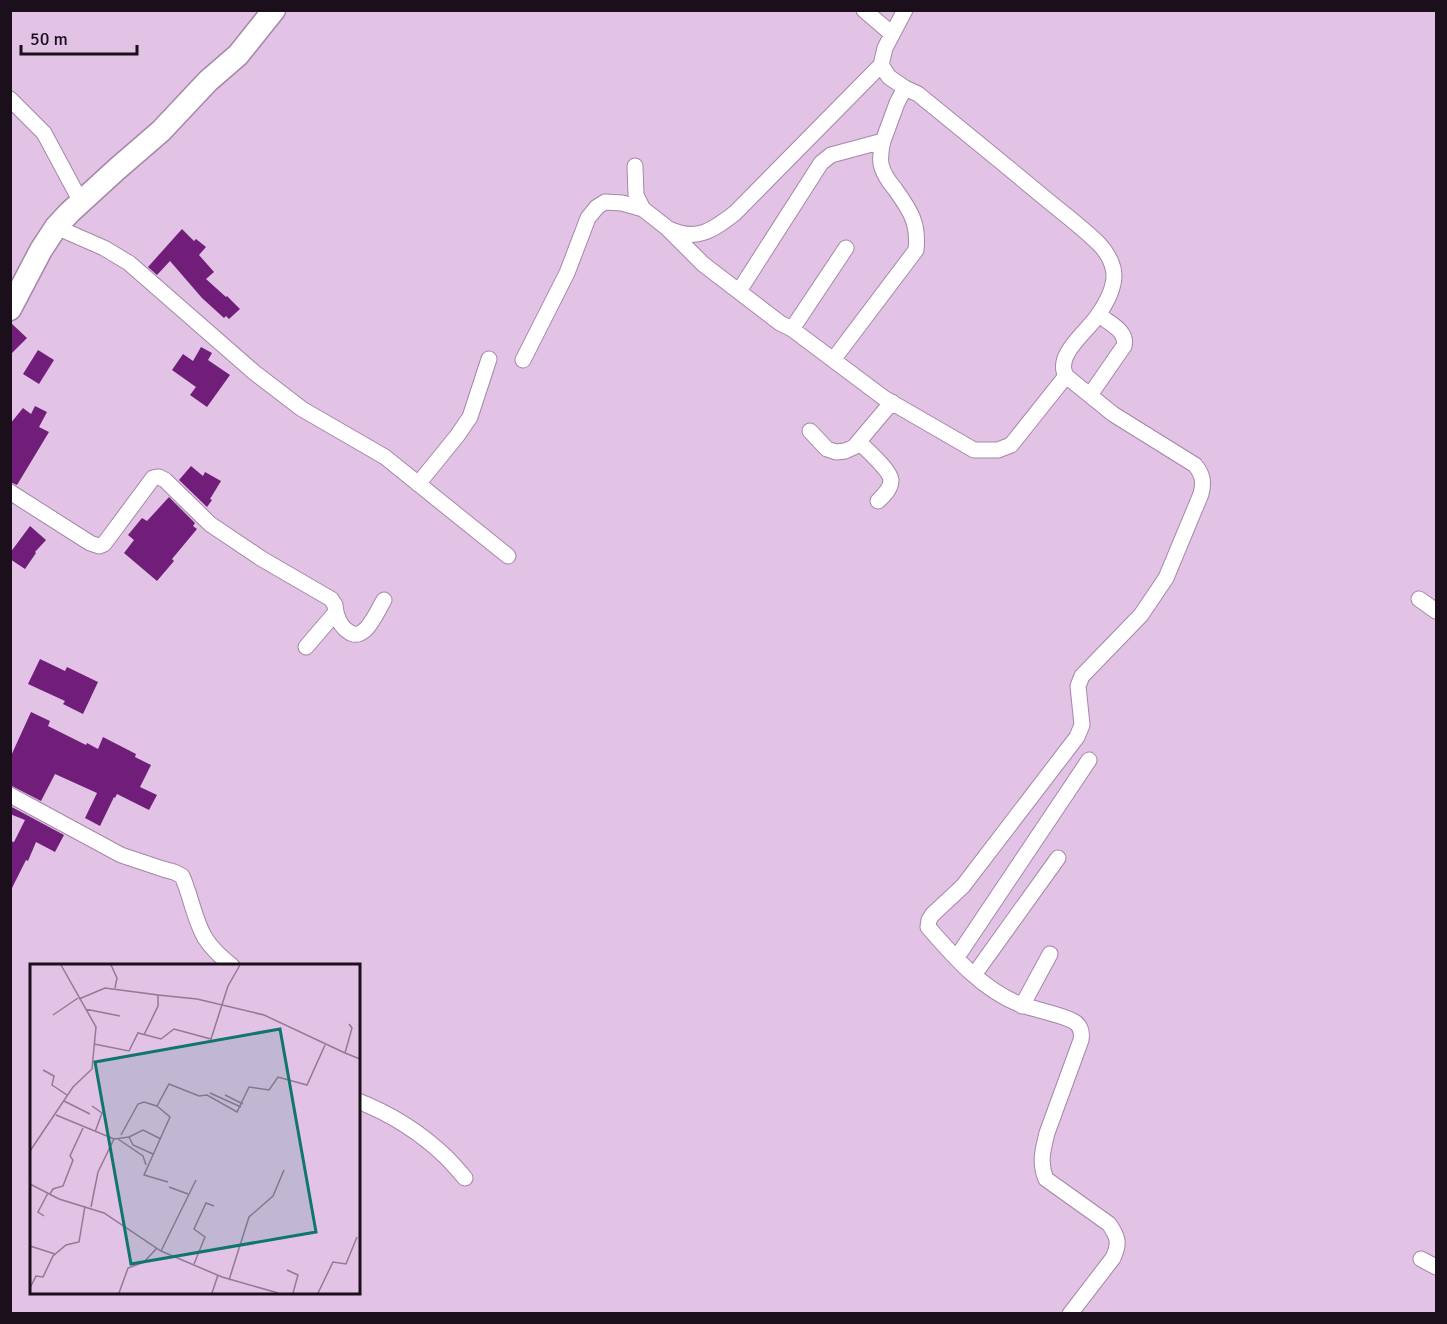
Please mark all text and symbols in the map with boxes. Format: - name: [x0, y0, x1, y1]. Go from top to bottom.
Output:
- scale bar: [21, 18, 136, 56]
- text: 50 m: [30, 28, 68, 50]
- inset map: [30, 964, 360, 1294]

